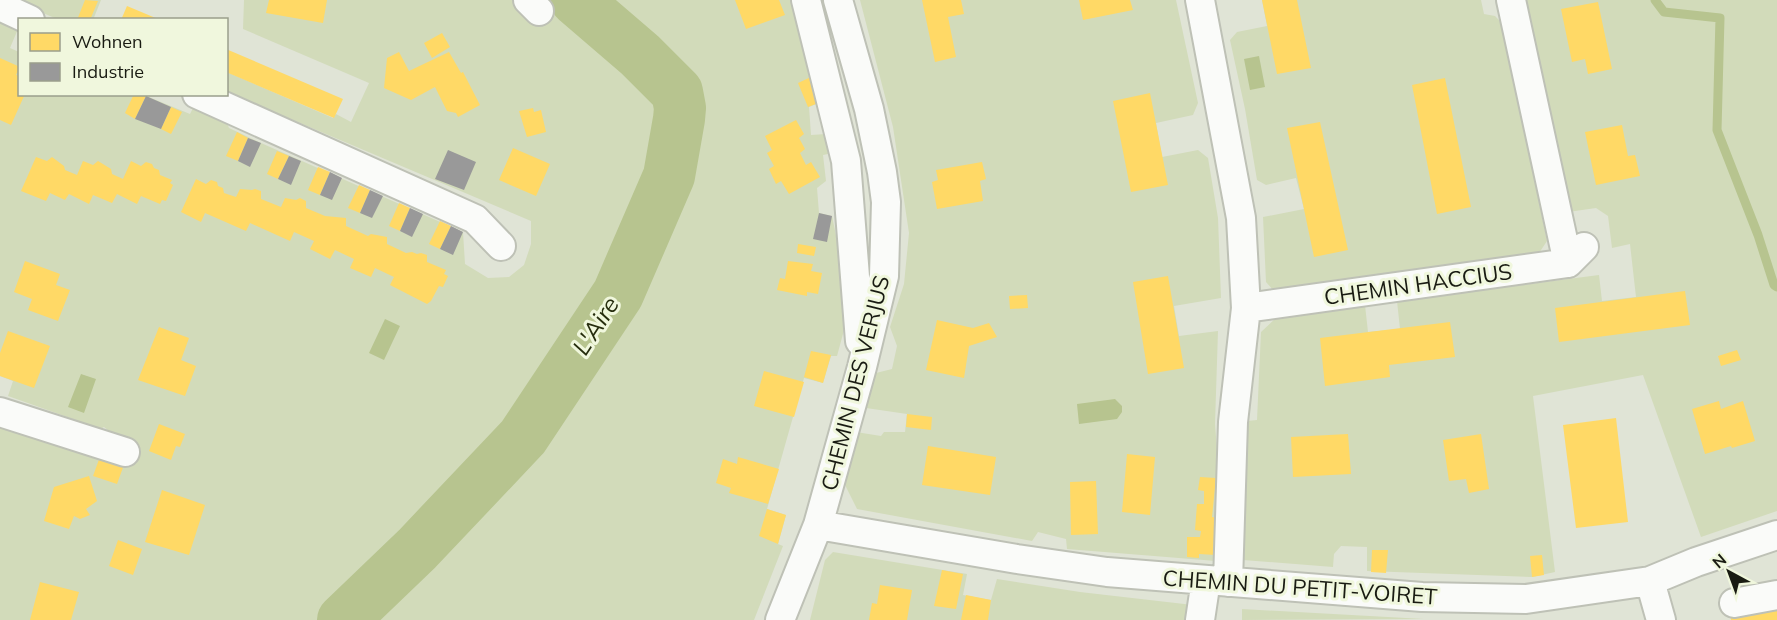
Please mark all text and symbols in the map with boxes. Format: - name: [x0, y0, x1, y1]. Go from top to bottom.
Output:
- legend: [18, 18, 228, 96]
- text: Wohnen: [72, 30, 143, 53]
- text: Industrie: [72, 60, 144, 83]
- street label: CHEMIN HACCIUS: [1322, 257, 1514, 311]
- street label: CHEMIN DES VERJUS: [815, 273, 895, 493]
- water label: L'Aire: [565, 291, 625, 360]
- north arrow: [1699, 542, 1759, 602]
- text: N: [1708, 549, 1730, 572]
- street label: CHEMIN DU PETIT-VOIRET: [1162, 563, 1438, 611]

